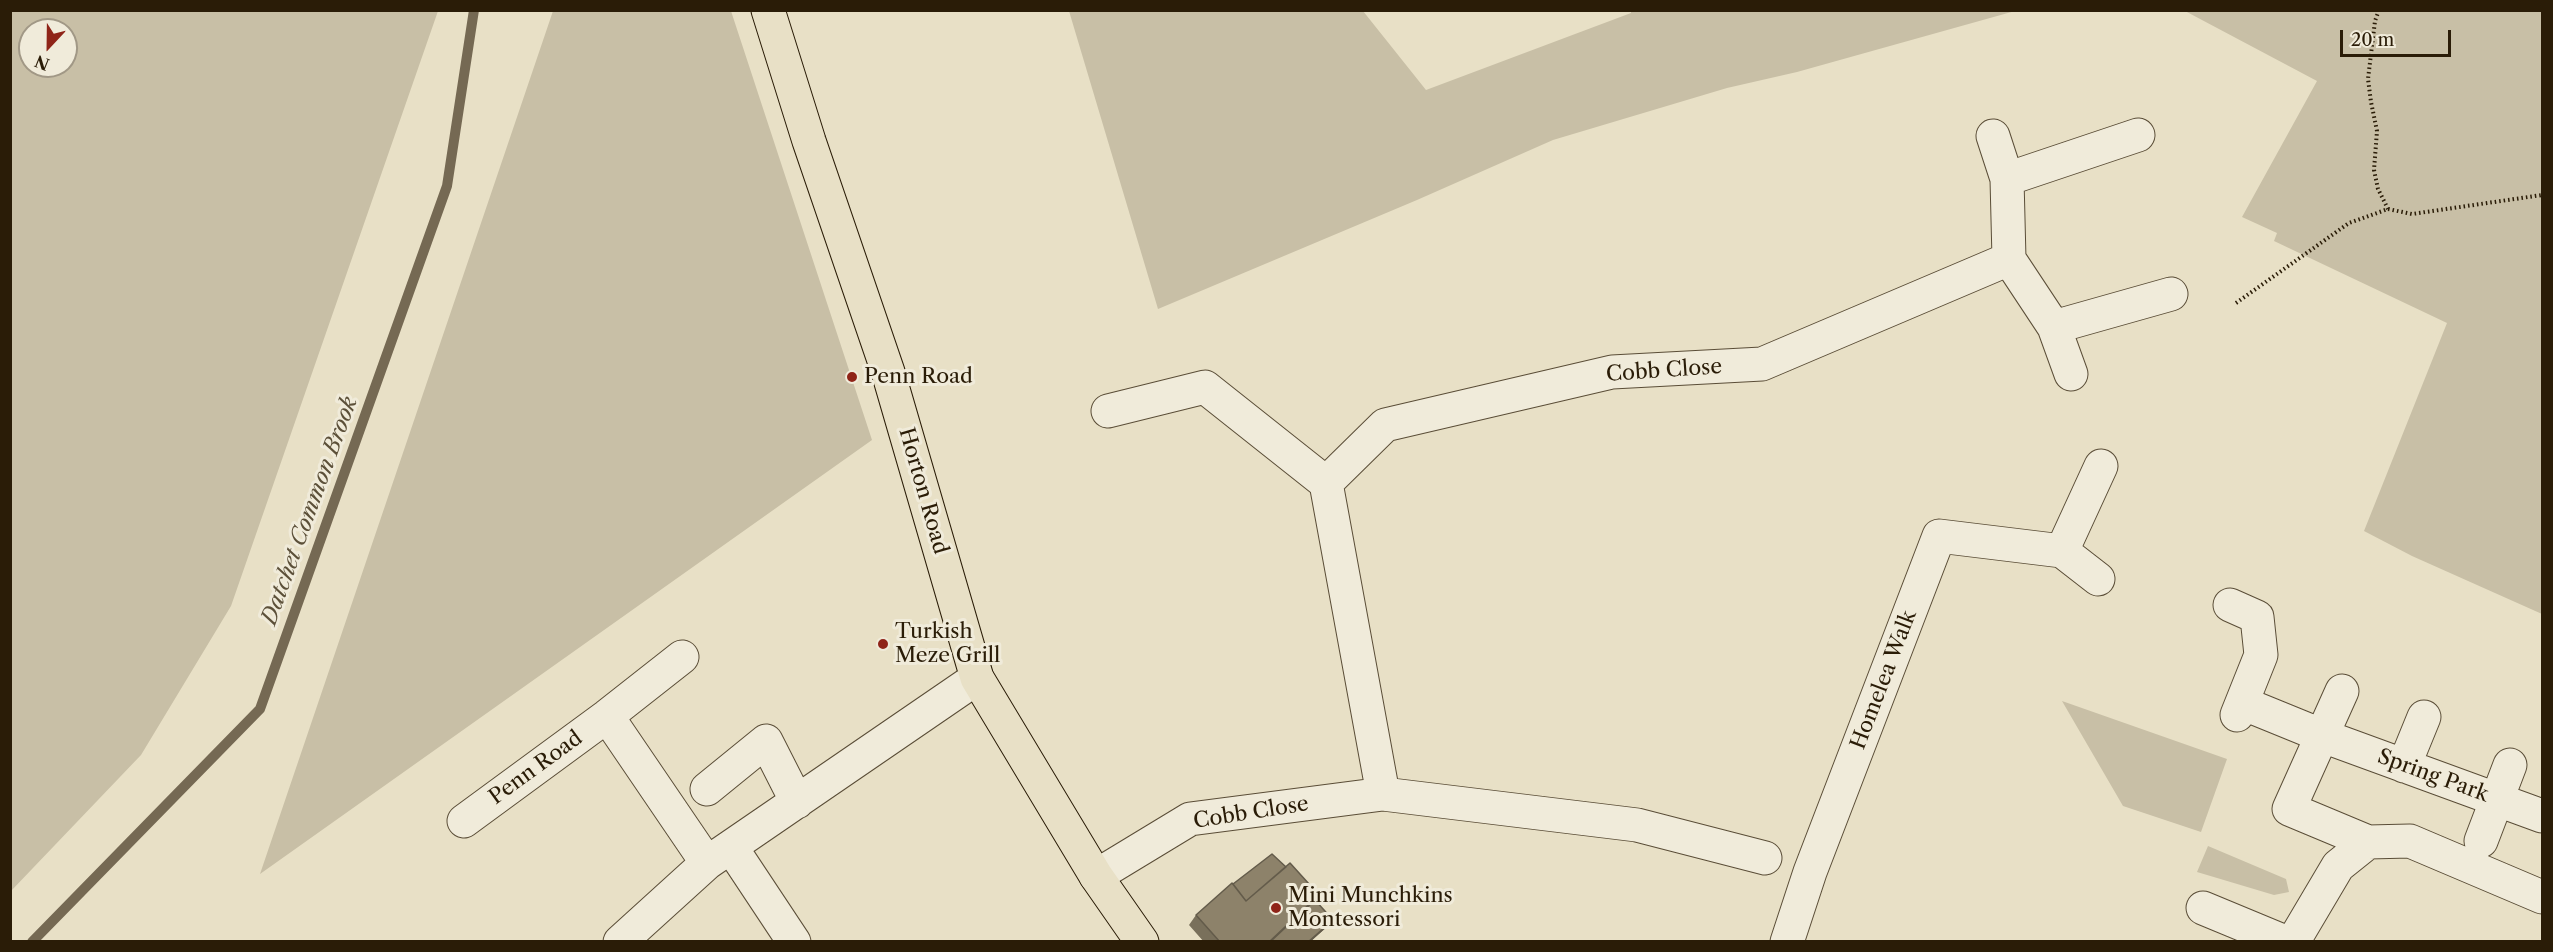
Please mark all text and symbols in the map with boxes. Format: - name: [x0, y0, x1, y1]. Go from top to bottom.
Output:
- north arrow: [18, 18, 78, 78]
- scale bar: [2343, 18, 2454, 56]
- text: 20 m: [2351, 29, 2394, 51]
- text: N: [32, 51, 52, 75]
- street label: Cobb Close: [1605, 354, 1723, 388]
- place label: Penn Road: [864, 364, 973, 390]
- marker: Penn Road: [845, 370, 859, 384]
- water label: Datchet Common Brook: [256, 393, 364, 629]
- street label: Horton Road: [893, 425, 953, 557]
- street label: Homelea Walk: [1846, 607, 1922, 753]
- place label: Turkish Meze Grill: [895, 619, 1000, 669]
- marker: Turkish Meze Grill: [876, 637, 890, 651]
- street label: Penn Road: [485, 726, 587, 810]
- street label: Spring Park: [2374, 744, 2492, 808]
- street label: Cobb Close: [1192, 791, 1310, 835]
- place label: Mini Munchkins Montessori: [1288, 883, 1453, 933]
- marker: Mini Munchkins Montessori: [1269, 901, 1283, 915]

